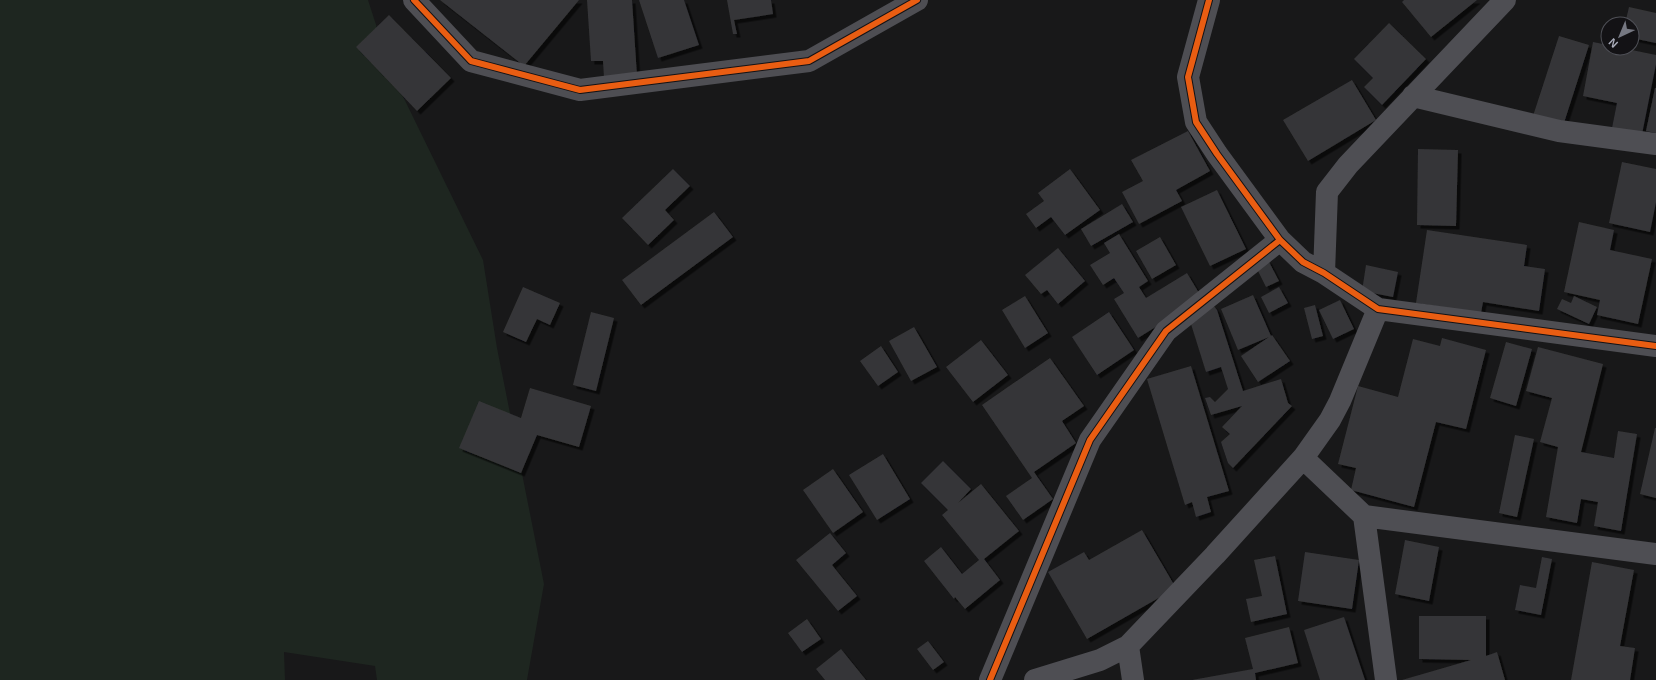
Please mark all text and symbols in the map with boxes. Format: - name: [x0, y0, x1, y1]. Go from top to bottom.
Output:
- north arrow: [1600, 16, 1640, 56]
- text: N: [1606, 36, 1620, 50]

